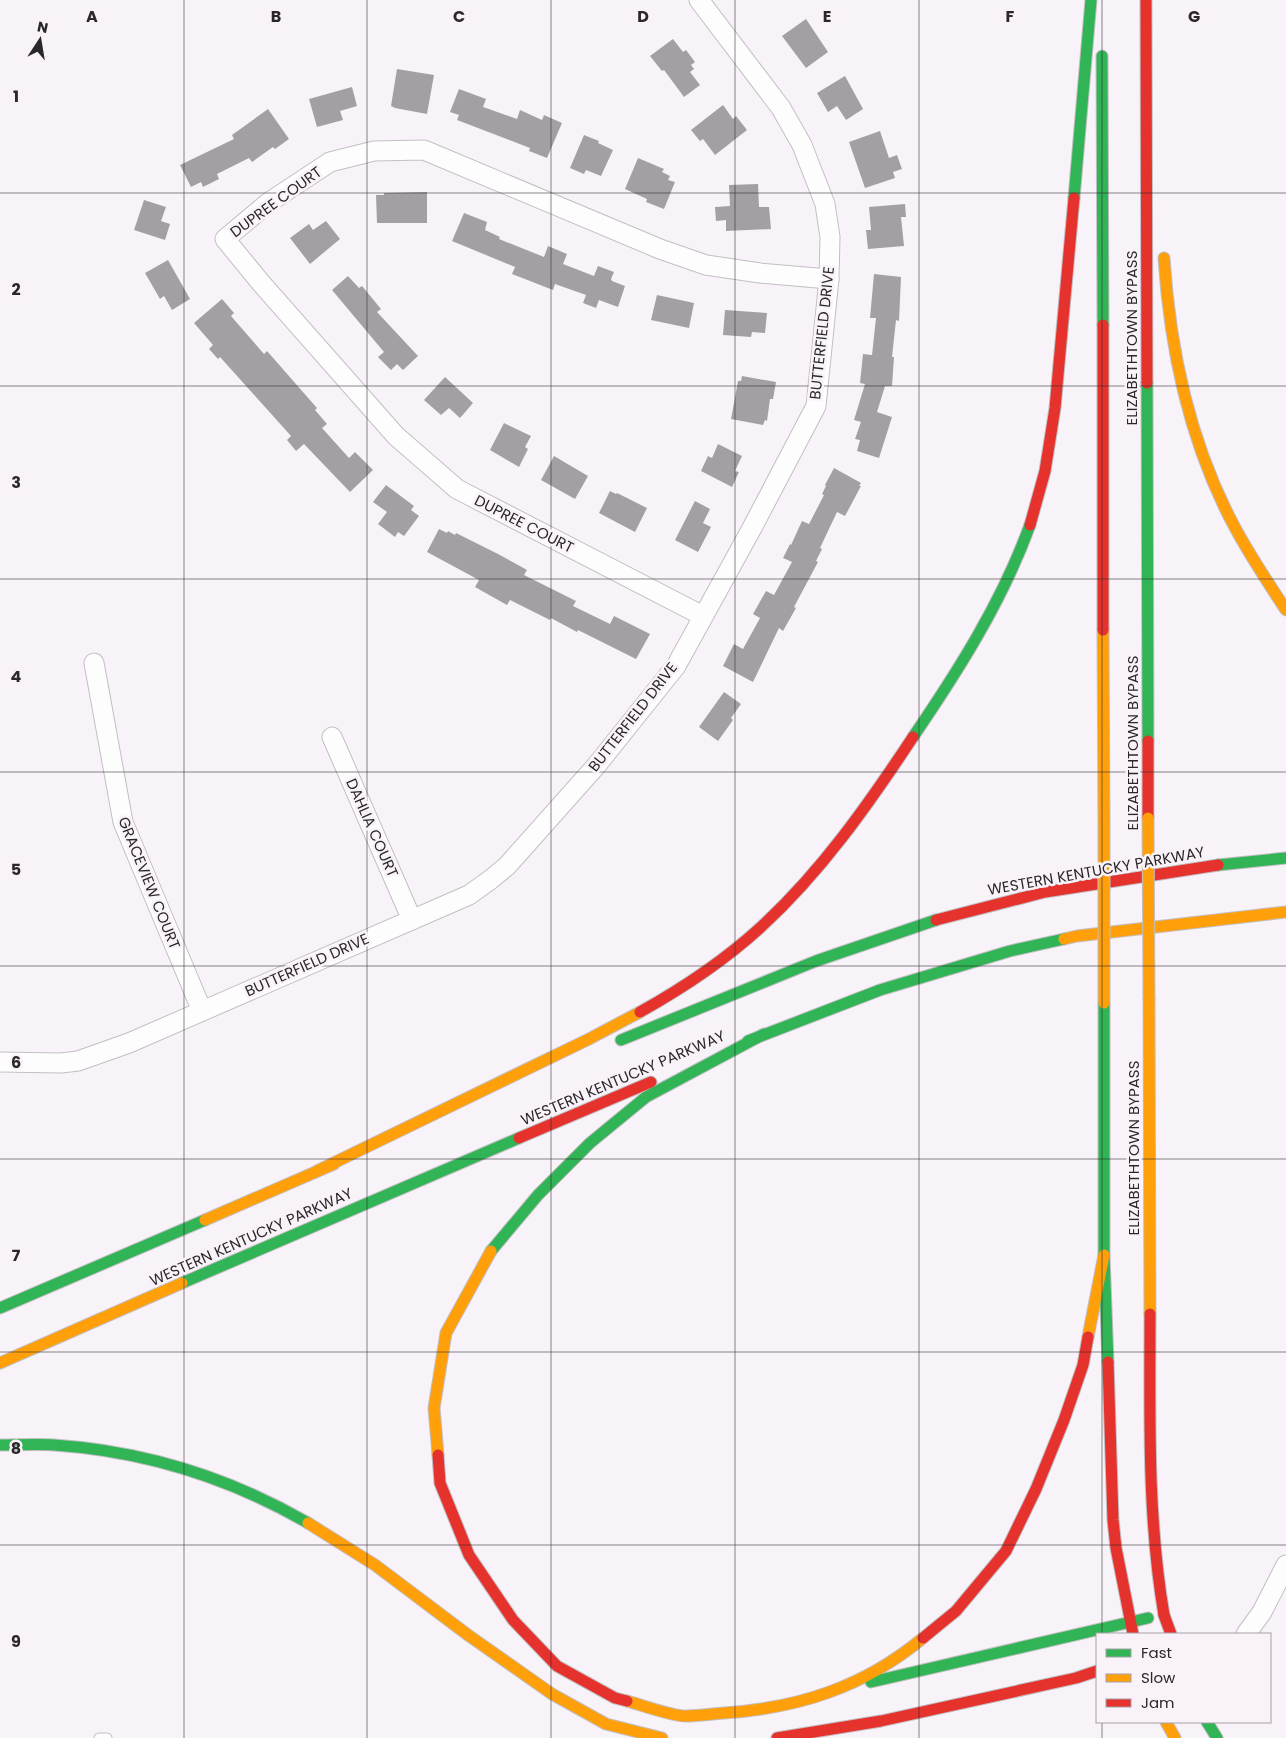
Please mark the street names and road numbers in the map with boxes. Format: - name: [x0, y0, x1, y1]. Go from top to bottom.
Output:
- street label: DUPREE COURT: [226, 161, 326, 242]
- street label: ELIZABETHTOWN BYPASS: [1121, 251, 1142, 425]
- street label: BUTTERFIELD DRIVE: [804, 265, 839, 401]
- street label: DUPREE COURT: [471, 490, 577, 558]
- street label: ELIZABETHTOWN BYPASS: [1122, 656, 1143, 830]
- street label: BUTTERFIELD DRIVE: [583, 658, 682, 776]
- street label: DAHLIA COURT: [341, 775, 404, 881]
- street label: GRACEVIEW COURT: [113, 813, 186, 952]
- street label: WESTERN KENTUCKY PARKWAY: [986, 841, 1206, 900]
- street label: BUTTERFIELD DRIVE: [241, 928, 372, 1001]
- street label: WESTERN KENTUCKY PARKWAY: [518, 1025, 728, 1130]
- street label: ELIZABETHTOWN BYPASS: [1123, 1061, 1144, 1235]
- street label: WESTERN KENTUCKY PARKWAY: [146, 1182, 356, 1291]

